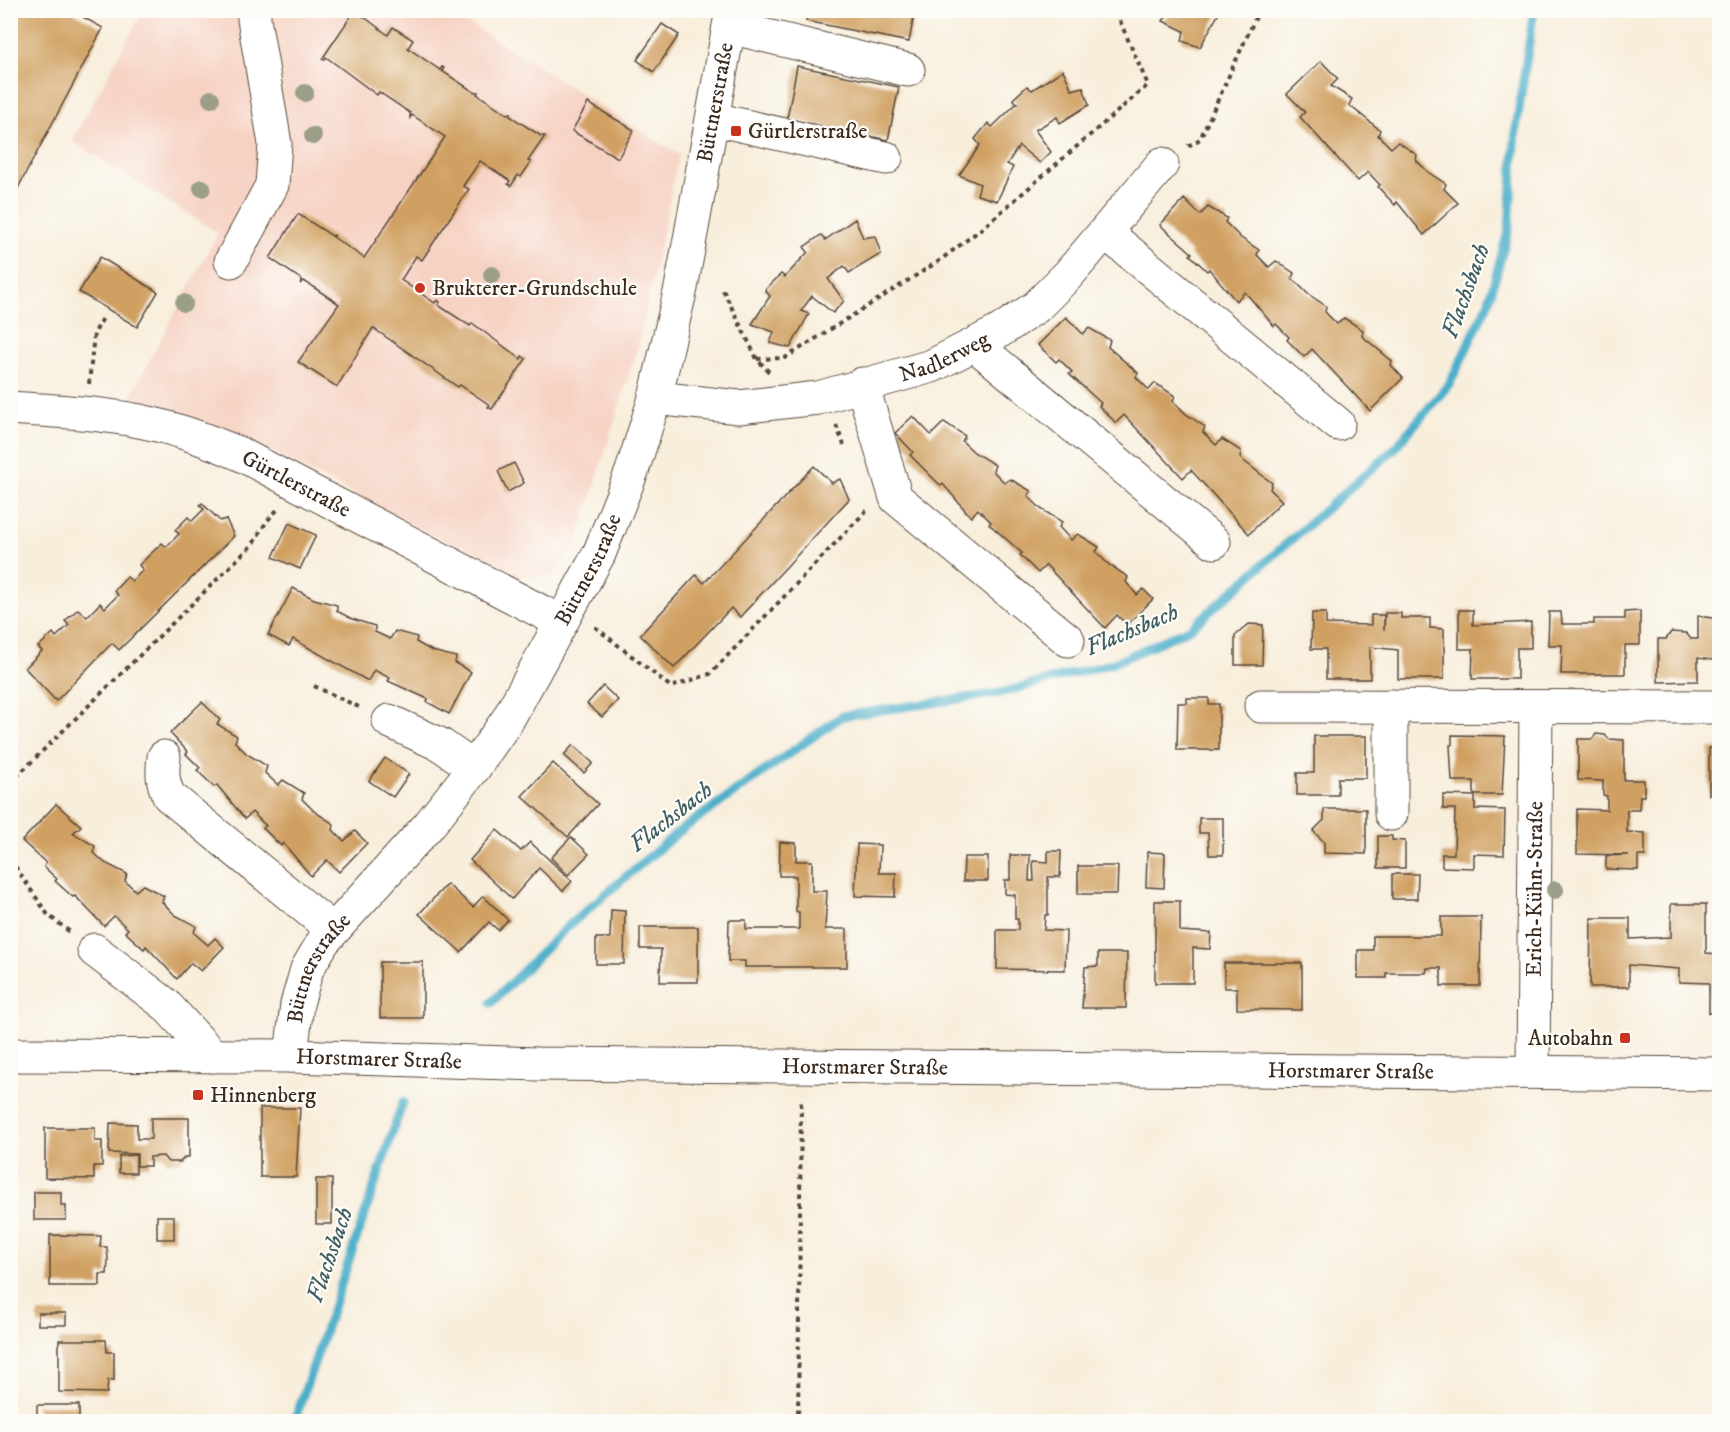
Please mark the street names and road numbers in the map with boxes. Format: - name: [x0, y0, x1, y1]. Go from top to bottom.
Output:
- street label: Büttnerstraße: [691, 40, 739, 165]
- street label: Nadlerweg: [896, 325, 994, 388]
- street label: Gürtlerstraße: [237, 444, 356, 523]
- street label: Büttnerstraße: [549, 510, 627, 630]
- street label: Erich-Kühn-Straße: [1520, 801, 1549, 977]
- street label: Büttnerstraße: [281, 907, 356, 1025]
- street label: Horstmarer Straße: [296, 1043, 462, 1075]
- street label: Horstmarer Straße: [782, 1053, 948, 1081]
- street label: Horstmarer Straße: [1268, 1057, 1434, 1085]

